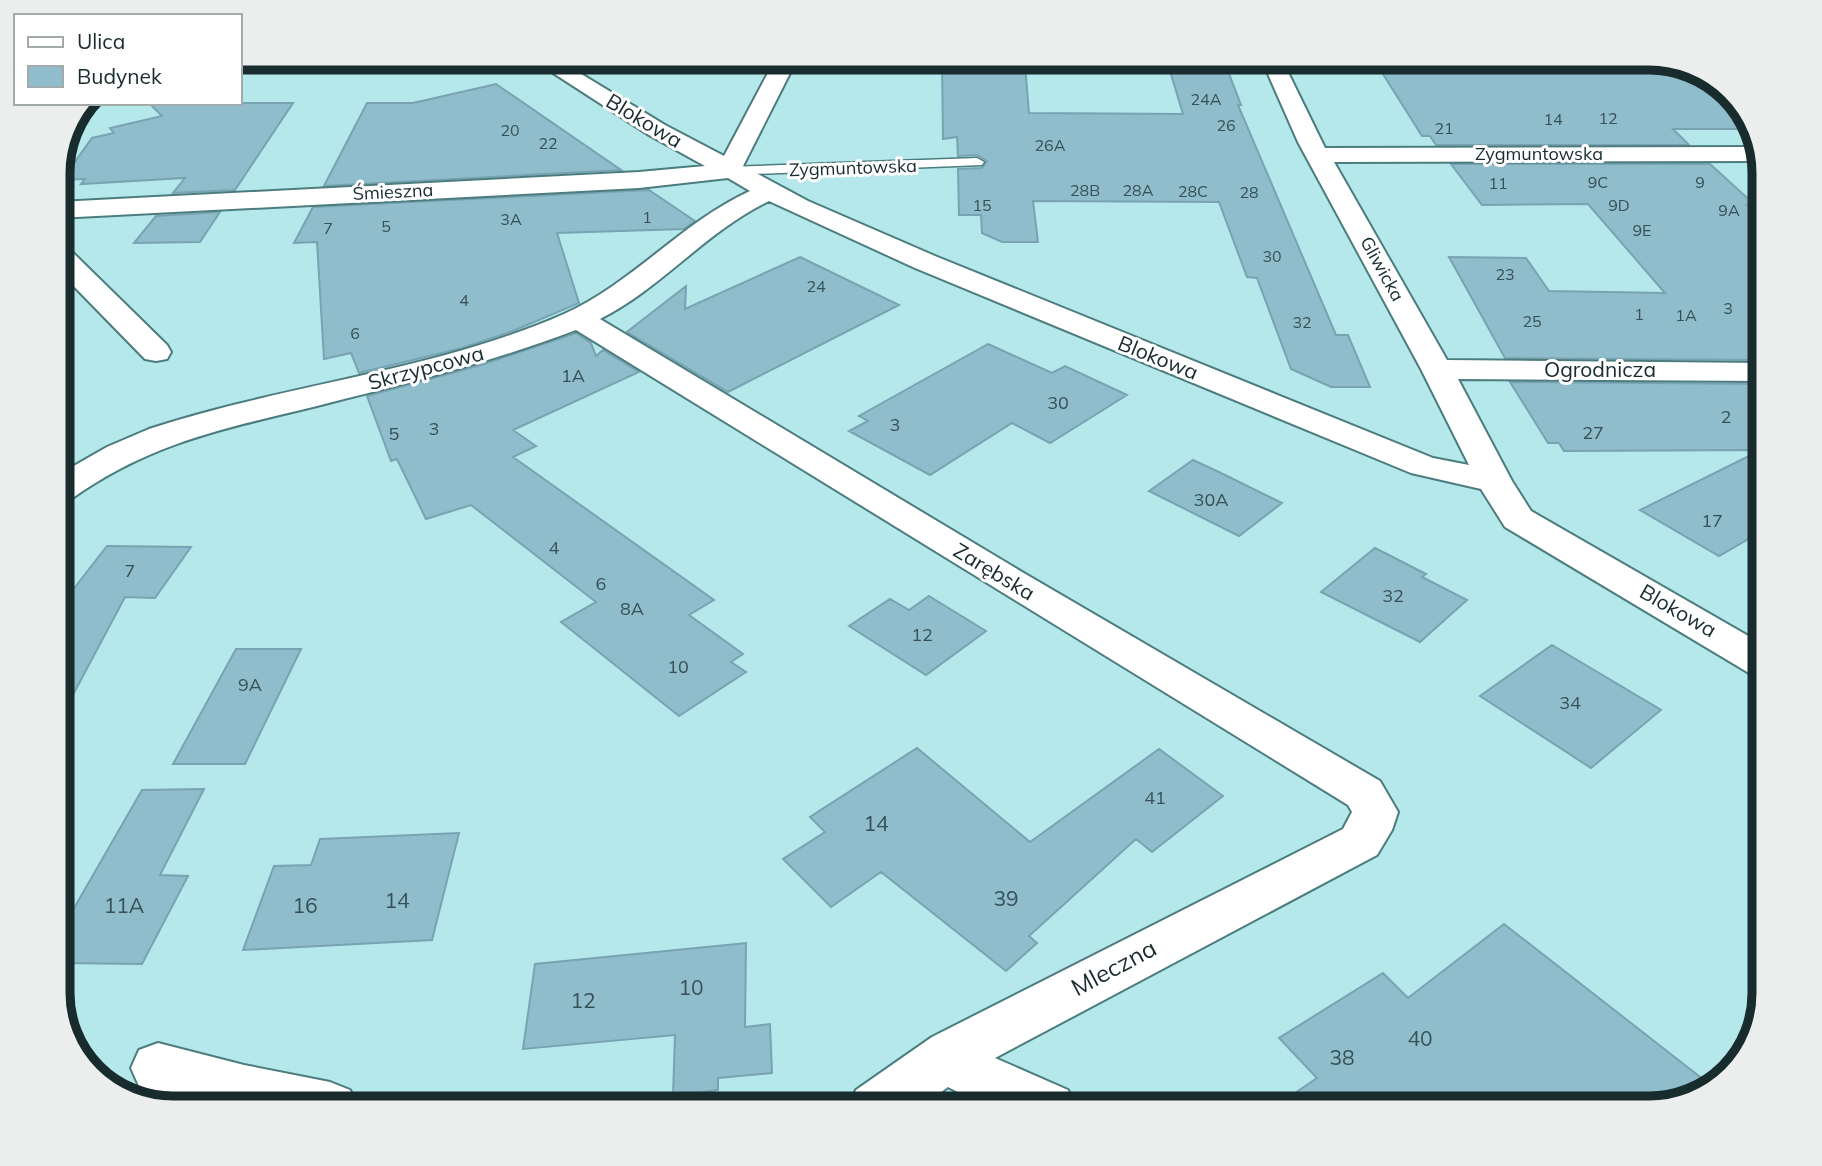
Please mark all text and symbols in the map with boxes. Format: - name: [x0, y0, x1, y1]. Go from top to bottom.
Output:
- legend: [14, 14, 242, 105]
- text: Ulica: [77, 28, 125, 54]
- text: Budynek: [77, 63, 162, 89]
- street label: Blokowa: [602, 87, 687, 153]
- house number: 24A: [1191, 89, 1222, 109]
- house number: 12: [1598, 108, 1618, 128]
- house number: 14: [1543, 109, 1563, 129]
- house number: 26: [1216, 115, 1236, 135]
- house number: 21: [1434, 118, 1454, 138]
- house number: 20: [500, 120, 520, 140]
- house number: 22: [538, 133, 558, 153]
- house number: 26A: [1035, 135, 1066, 155]
- street label: Zygmuntowska: [1475, 142, 1603, 165]
- street label: Zygmuntowska: [789, 154, 917, 181]
- house number: 9C: [1588, 172, 1608, 192]
- house number: 9: [1695, 172, 1705, 192]
- house number: 11: [1488, 173, 1508, 193]
- street label: Śmieszna: [352, 178, 434, 205]
- house number: 28B: [1070, 180, 1100, 200]
- house number: 28A: [1123, 180, 1154, 200]
- house number: 28C: [1178, 181, 1208, 201]
- house number: 28: [1239, 182, 1259, 202]
- house number: 15: [972, 195, 992, 215]
- house number: 9D: [1608, 195, 1630, 215]
- house number: 9A: [1718, 200, 1740, 220]
- house number: 1: [642, 207, 652, 227]
- house number: 3A: [500, 209, 522, 229]
- house number: 5: [381, 216, 391, 236]
- house number: 7: [323, 218, 333, 238]
- house number: 9E: [1632, 220, 1652, 240]
- street label: Gliwicka: [1355, 232, 1410, 305]
- house number: 30: [1262, 246, 1282, 266]
- house number: 23: [1495, 264, 1515, 284]
- house number: 24: [806, 276, 826, 296]
- house number: 4: [459, 290, 469, 310]
- house number: 3: [1723, 298, 1733, 318]
- house number: 1: [1634, 304, 1644, 324]
- house number: 1A: [1675, 305, 1697, 325]
- house number: 25: [1522, 311, 1542, 331]
- house number: 32: [1292, 312, 1312, 332]
- house number: 6: [350, 323, 360, 343]
- street label: Blokowa: [1114, 329, 1202, 385]
- street label: Skrzypcowa: [365, 339, 486, 395]
- street label: Ogrodnicza: [1544, 356, 1656, 382]
- house number: 1A: [561, 364, 585, 387]
- house number: 30: [1047, 391, 1069, 414]
- house number: 2: [1721, 405, 1731, 428]
- house number: 3: [890, 413, 900, 436]
- house number: 3: [429, 417, 439, 440]
- house number: 27: [1582, 421, 1604, 444]
- house number: 5: [389, 422, 400, 445]
- house number: 30A: [1194, 488, 1228, 511]
- house number: 17: [1701, 509, 1723, 532]
- house number: 4: [549, 536, 560, 559]
- street label: Zarębska: [949, 537, 1040, 606]
- house number: 7: [125, 559, 135, 582]
- house number: 6: [596, 572, 606, 595]
- street label: Blokowa: [1635, 578, 1722, 642]
- house number: 32: [1382, 584, 1404, 607]
- house number: 8A: [620, 597, 644, 620]
- house number: 12: [911, 623, 933, 646]
- house number: 10: [667, 655, 689, 678]
- house number: 9A: [238, 673, 262, 696]
- house number: 34: [1559, 691, 1581, 714]
- house number: 41: [1144, 786, 1166, 809]
- house number: 14: [863, 810, 889, 836]
- house number: 39: [993, 885, 1019, 911]
- house number: 14: [384, 887, 410, 913]
- house number: 11A: [104, 892, 145, 918]
- house number: 16: [292, 892, 318, 918]
- street label: Mleczna: [1066, 932, 1161, 1002]
- house number: 10: [678, 974, 704, 1000]
- house number: 12: [570, 987, 596, 1013]
- house number: 40: [1407, 1025, 1433, 1051]
- house number: 38: [1329, 1044, 1355, 1070]

